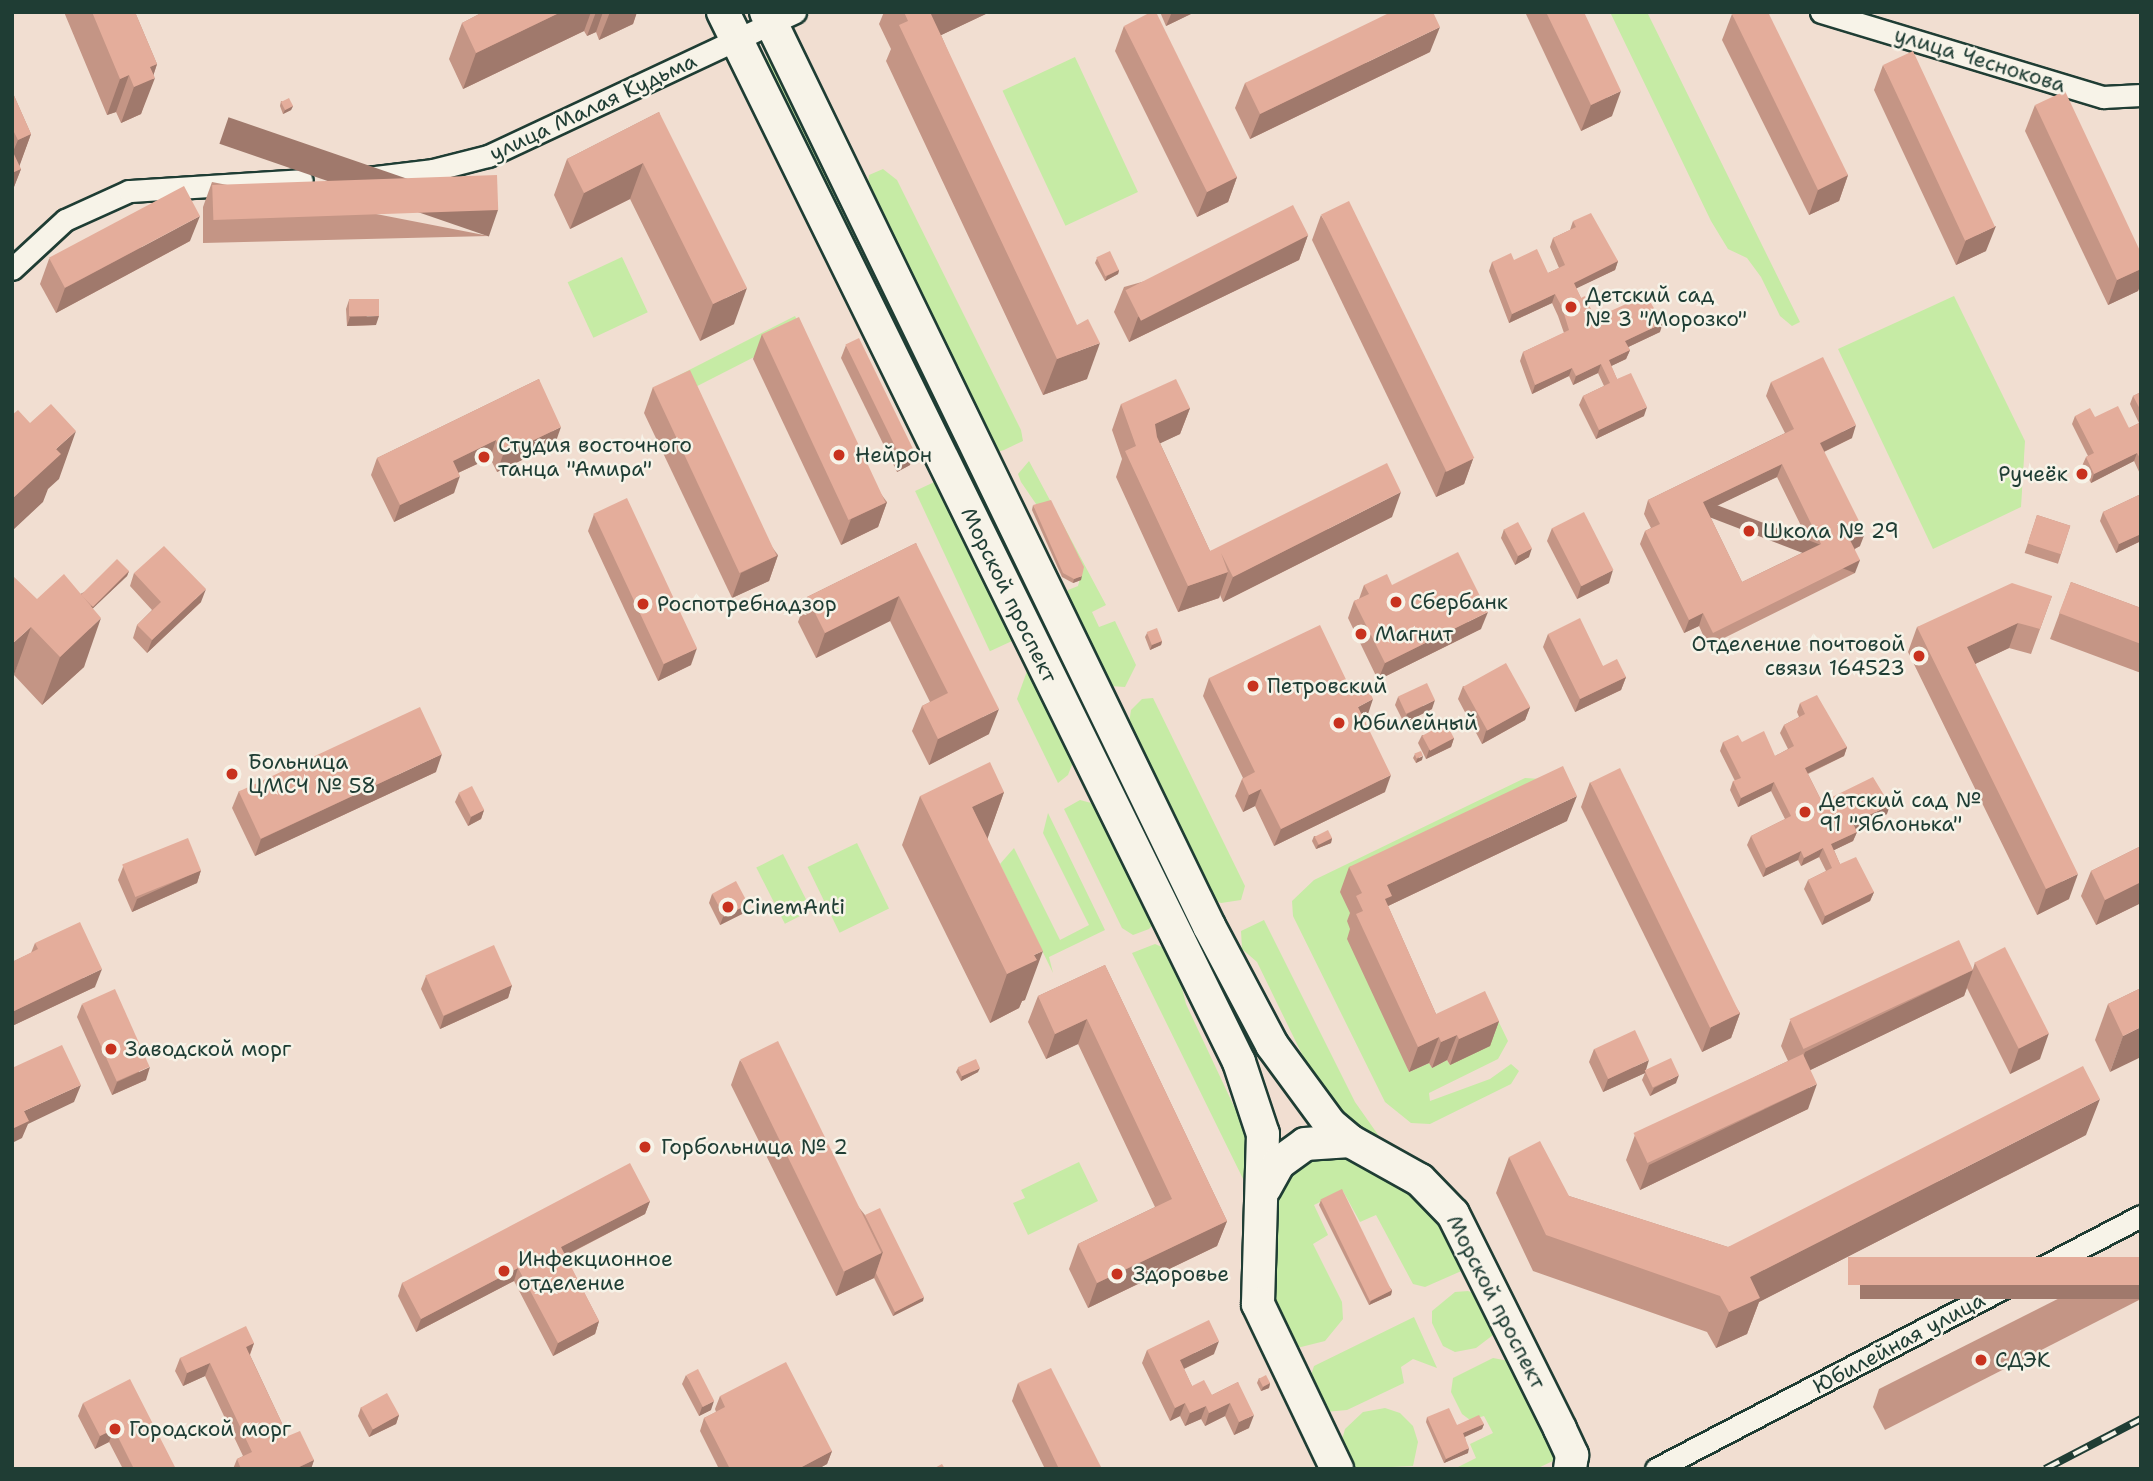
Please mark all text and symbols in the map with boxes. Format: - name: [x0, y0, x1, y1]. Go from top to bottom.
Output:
- street label: улица Чеснокова: [1891, 22, 2069, 98]
- street label: улица Малая Кудьма: [485, 48, 701, 166]
- place label: Детский сад № 3 "Морозко": [1585, 282, 1747, 332]
- marker: Детский сад № 3 "Морозко": [1563, 299, 1579, 315]
- place label: Студия восточного танца "Амира": [498, 432, 692, 482]
- place label: Нейрон: [855, 442, 932, 468]
- marker: Нейрон: [829, 445, 849, 465]
- marker: Студия восточного танца "Амира": [476, 449, 492, 465]
- place label: Ручеёк: [1998, 461, 2068, 487]
- marker: Ручеёк: [2074, 466, 2090, 482]
- street label: Морской проспект: [956, 503, 1062, 687]
- place label: Школа № 29: [1763, 518, 1899, 544]
- marker: Школа № 29: [1741, 523, 1757, 539]
- place label: Сбербанк: [1410, 589, 1508, 615]
- place label: Роспотребнадзор: [657, 591, 837, 617]
- marker: Сбербанк: [1388, 594, 1404, 610]
- marker: Роспотребнадзор: [635, 596, 651, 612]
- place label: Магнит: [1375, 621, 1453, 647]
- marker: Магнит: [1353, 626, 1369, 642]
- place label: Отделение почтовой связи 164523: [1691, 631, 1905, 681]
- marker: Отделение почтовой связи 164523: [1911, 648, 1927, 664]
- place label: Петровский: [1267, 673, 1387, 699]
- marker: Петровский: [1245, 678, 1261, 694]
- place label: Юбилейный: [1353, 710, 1478, 736]
- marker: Юбилейный: [1331, 715, 1347, 731]
- place label: Больница ЦМСЧ № 58: [248, 749, 376, 799]
- marker: Больница ЦМСЧ № 58: [222, 764, 242, 784]
- place label: Детский сад № 91 "Яблонька": [1819, 787, 1981, 837]
- marker: Детский сад № 91 "Яблонька": [1797, 804, 1813, 820]
- place label: CinemAnti: [742, 894, 845, 920]
- marker: CinemAnti: [720, 899, 736, 915]
- place label: Заводской морг: [125, 1036, 291, 1062]
- marker: Заводской морг: [103, 1041, 119, 1057]
- place label: Горбольница № 2: [661, 1134, 848, 1160]
- marker: Горбольница № 2: [635, 1137, 655, 1157]
- street label: Морской проспект: [1441, 1211, 1551, 1393]
- place label: Инфекционное отделение: [518, 1246, 673, 1296]
- place label: Здоровье: [1133, 1261, 1229, 1287]
- marker: Инфекционное отделение: [496, 1263, 512, 1279]
- marker: Здоровье: [1107, 1264, 1127, 1284]
- street label: Юбилейная улица: [1809, 1287, 1989, 1399]
- place label: СДЭК: [1995, 1347, 2050, 1373]
- marker: СДЭК: [1973, 1352, 1989, 1368]
- place label: Городской морг: [129, 1416, 291, 1442]
- marker: Городской морг: [107, 1421, 123, 1437]

